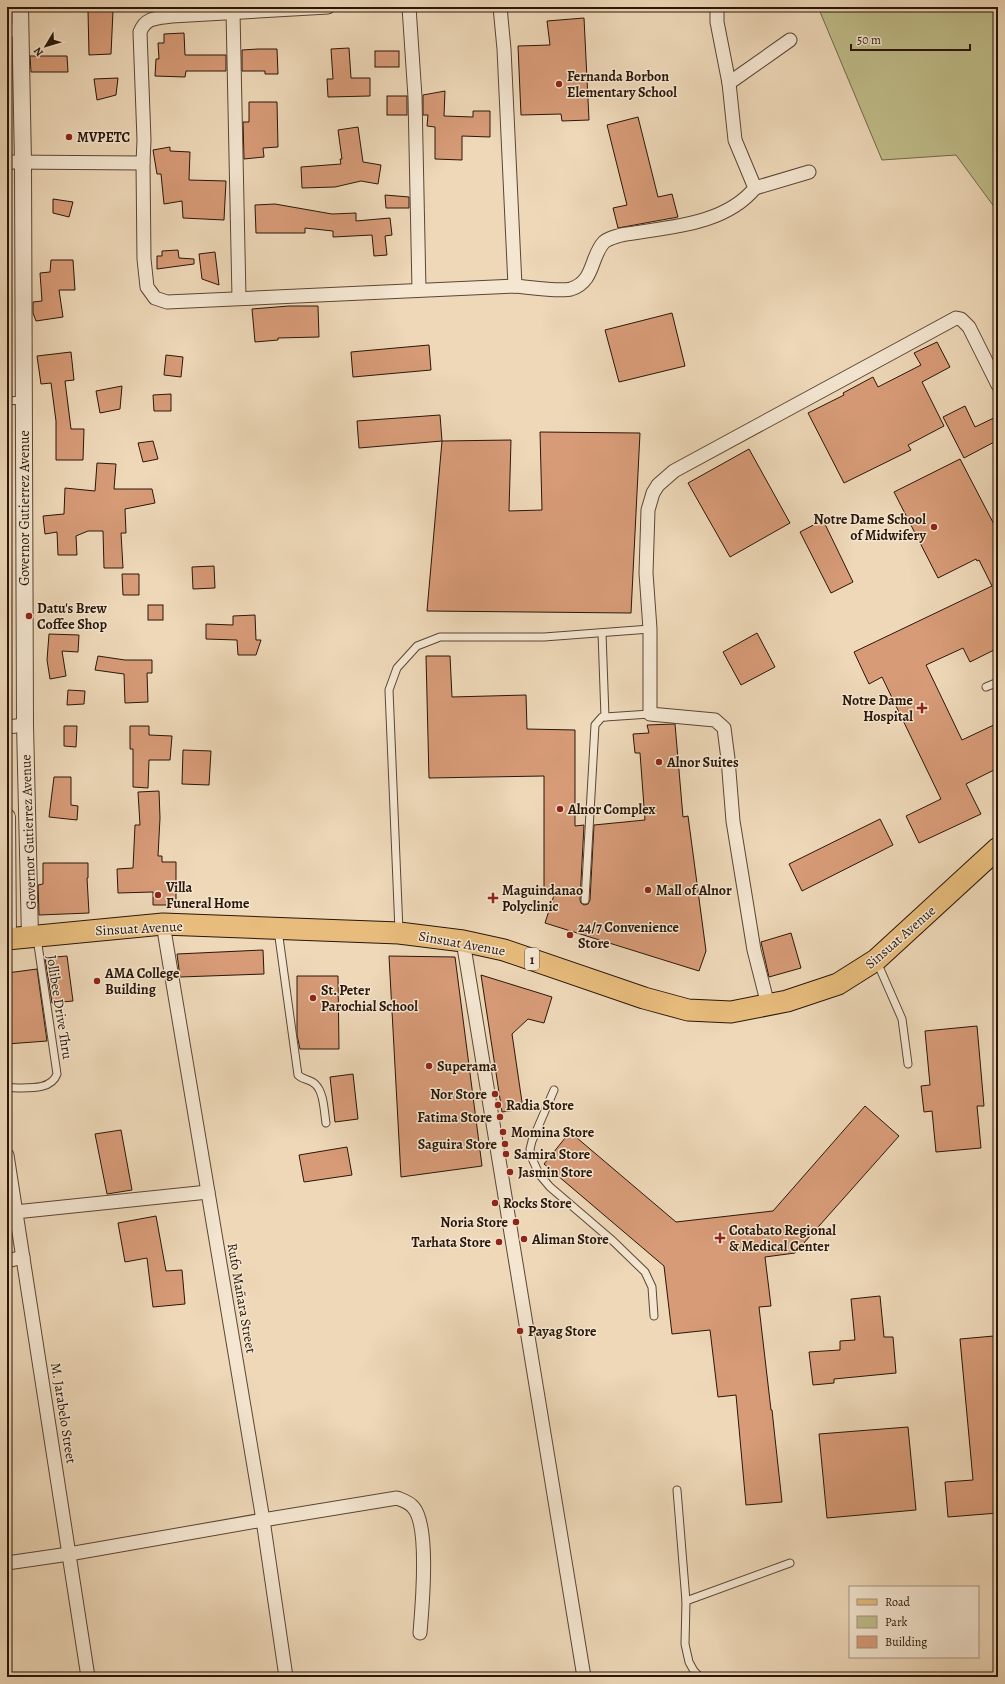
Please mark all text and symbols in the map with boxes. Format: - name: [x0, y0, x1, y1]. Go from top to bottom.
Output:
- north arrow: [26, 26, 66, 66]
- scale bar: [851, 26, 970, 52]
- text: 50 m: [857, 32, 881, 48]
- text: N: [30, 44, 47, 60]
- place label: Fernanda Borbon Elementary School: [567, 67, 677, 102]
- marker: Fernanda Borbon Elementary School: [554, 79, 564, 89]
- place label: MVPETC: [77, 128, 131, 147]
- marker: MVPETC: [64, 132, 74, 142]
- street label: Governor Gutierrez Avenue: [15, 430, 34, 586]
- place label: Notre Dame School of Midwifery: [814, 510, 926, 545]
- marker: Notre Dame School of Midwifery: [929, 522, 939, 532]
- place label: Datu's Brew Coffee Shop: [37, 599, 108, 634]
- marker: Datu's Brew Coffee Shop: [24, 611, 34, 621]
- place label: Notre Dame Hospital: [842, 691, 914, 726]
- marker: Notre Dame Hospital: [916, 702, 928, 714]
- place label: Alnor Suites: [666, 753, 739, 772]
- street label: Governor Gutierrez Avenue: [16, 754, 41, 910]
- marker: Alnor Suites: [654, 757, 664, 767]
- place label: Alnor Complex: [567, 800, 656, 819]
- marker: Alnor Complex: [555, 804, 565, 814]
- place label: Villa Funeral Home: [165, 878, 250, 913]
- place label: Maguindanao Polyclinic: [502, 881, 583, 916]
- place label: Mall of Alnor: [656, 881, 732, 900]
- marker: Mall of Alnor: [643, 885, 653, 895]
- marker: Villa Funeral Home: [153, 890, 163, 900]
- marker: Maguindanao Polyclinic: [487, 892, 499, 904]
- street label: Sinsuat Avenue: [861, 901, 940, 973]
- street label: Sinsuat Avenue: [95, 917, 183, 940]
- place label: 24/7 Convenience Store: [578, 918, 680, 953]
- street label: Sinsuat Avenue: [417, 927, 507, 960]
- marker: 24/7 Convenience Store: [565, 930, 575, 940]
- road number: 1: [525, 948, 539, 970]
- street label: Jollibee Drive Thru: [42, 954, 77, 1061]
- place label: AMA College Building: [104, 964, 180, 999]
- marker: AMA College Building: [92, 976, 102, 986]
- place label: St. Peter Parochial School: [321, 981, 418, 1016]
- marker: St. Peter Parochial School: [308, 993, 318, 1003]
- place label: Superama: [437, 1057, 497, 1076]
- marker: Superama: [424, 1061, 434, 1071]
- place label: Nor Store: [430, 1085, 488, 1104]
- marker: Nor Store: [490, 1089, 500, 1099]
- place label: Radia Store: [506, 1096, 574, 1115]
- marker: Radia Store: [493, 1100, 503, 1110]
- place label: Fatima Store: [417, 1108, 493, 1127]
- marker: Fatima Store: [495, 1112, 505, 1122]
- place label: Momina Store: [511, 1123, 595, 1142]
- marker: Momina Store: [498, 1127, 508, 1137]
- place label: Saguira Store: [418, 1135, 498, 1154]
- marker: Saguira Store: [500, 1139, 510, 1149]
- place label: Samira Store: [514, 1145, 591, 1164]
- marker: Samira Store: [501, 1149, 511, 1159]
- place label: Jasmin Store: [518, 1163, 593, 1182]
- marker: Jasmin Store: [505, 1167, 515, 1177]
- place label: Rocks Store: [503, 1194, 572, 1213]
- marker: Rocks Store: [490, 1198, 500, 1208]
- place label: Noria Store: [440, 1213, 509, 1232]
- marker: Noria Store: [511, 1217, 521, 1227]
- place label: Cotabato Regional & Medical Center: [729, 1221, 836, 1256]
- place label: Aliman Store: [531, 1230, 609, 1249]
- marker: Cotabato Regional & Medical Center: [714, 1232, 726, 1244]
- place label: Tarhata Store: [411, 1233, 492, 1252]
- marker: Aliman Store: [519, 1234, 529, 1244]
- marker: Tarhata Store: [494, 1237, 504, 1247]
- street label: Rufo Mañara Street: [222, 1242, 261, 1355]
- place label: Payag Store: [528, 1322, 597, 1341]
- marker: Payag Store: [515, 1326, 525, 1336]
- street label: M. Jarabelo Street: [46, 1361, 81, 1465]
- legend: [849, 1586, 979, 1658]
- text: Road: [885, 1594, 911, 1610]
- text: Park: [885, 1614, 908, 1630]
- text: Building: [885, 1634, 927, 1650]

